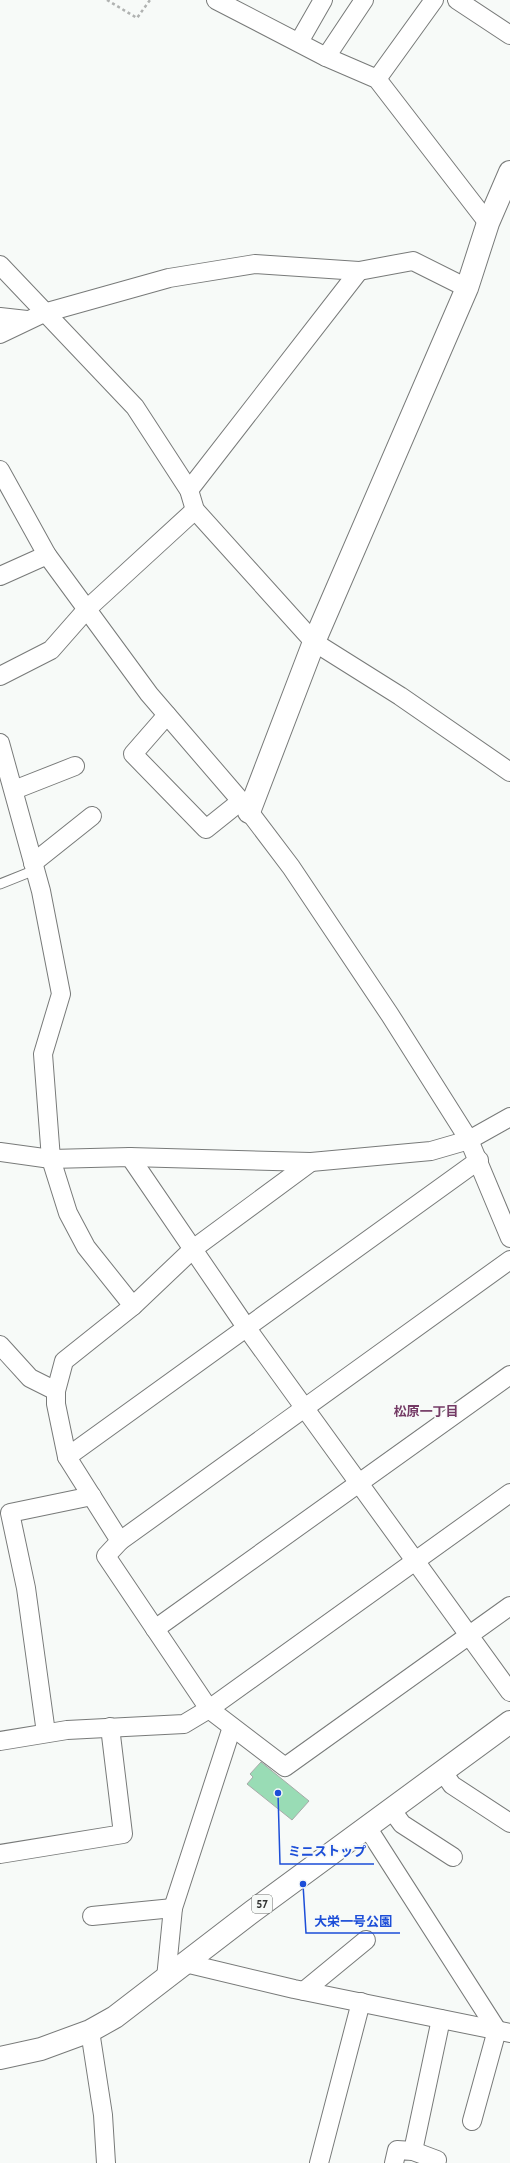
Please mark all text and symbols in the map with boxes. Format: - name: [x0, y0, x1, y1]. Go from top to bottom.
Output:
- district label: 松原一丁目: [393, 1403, 459, 1419]
- callout: ミニストップ: [280, 1839, 374, 1864]
- text: ミニストップ: [288, 1843, 366, 1859]
- road number: 57: [252, 1895, 272, 1913]
- callout: 大栄一号公園: [306, 1908, 400, 1933]
- text: 大栄一号公園: [314, 1913, 392, 1929]

